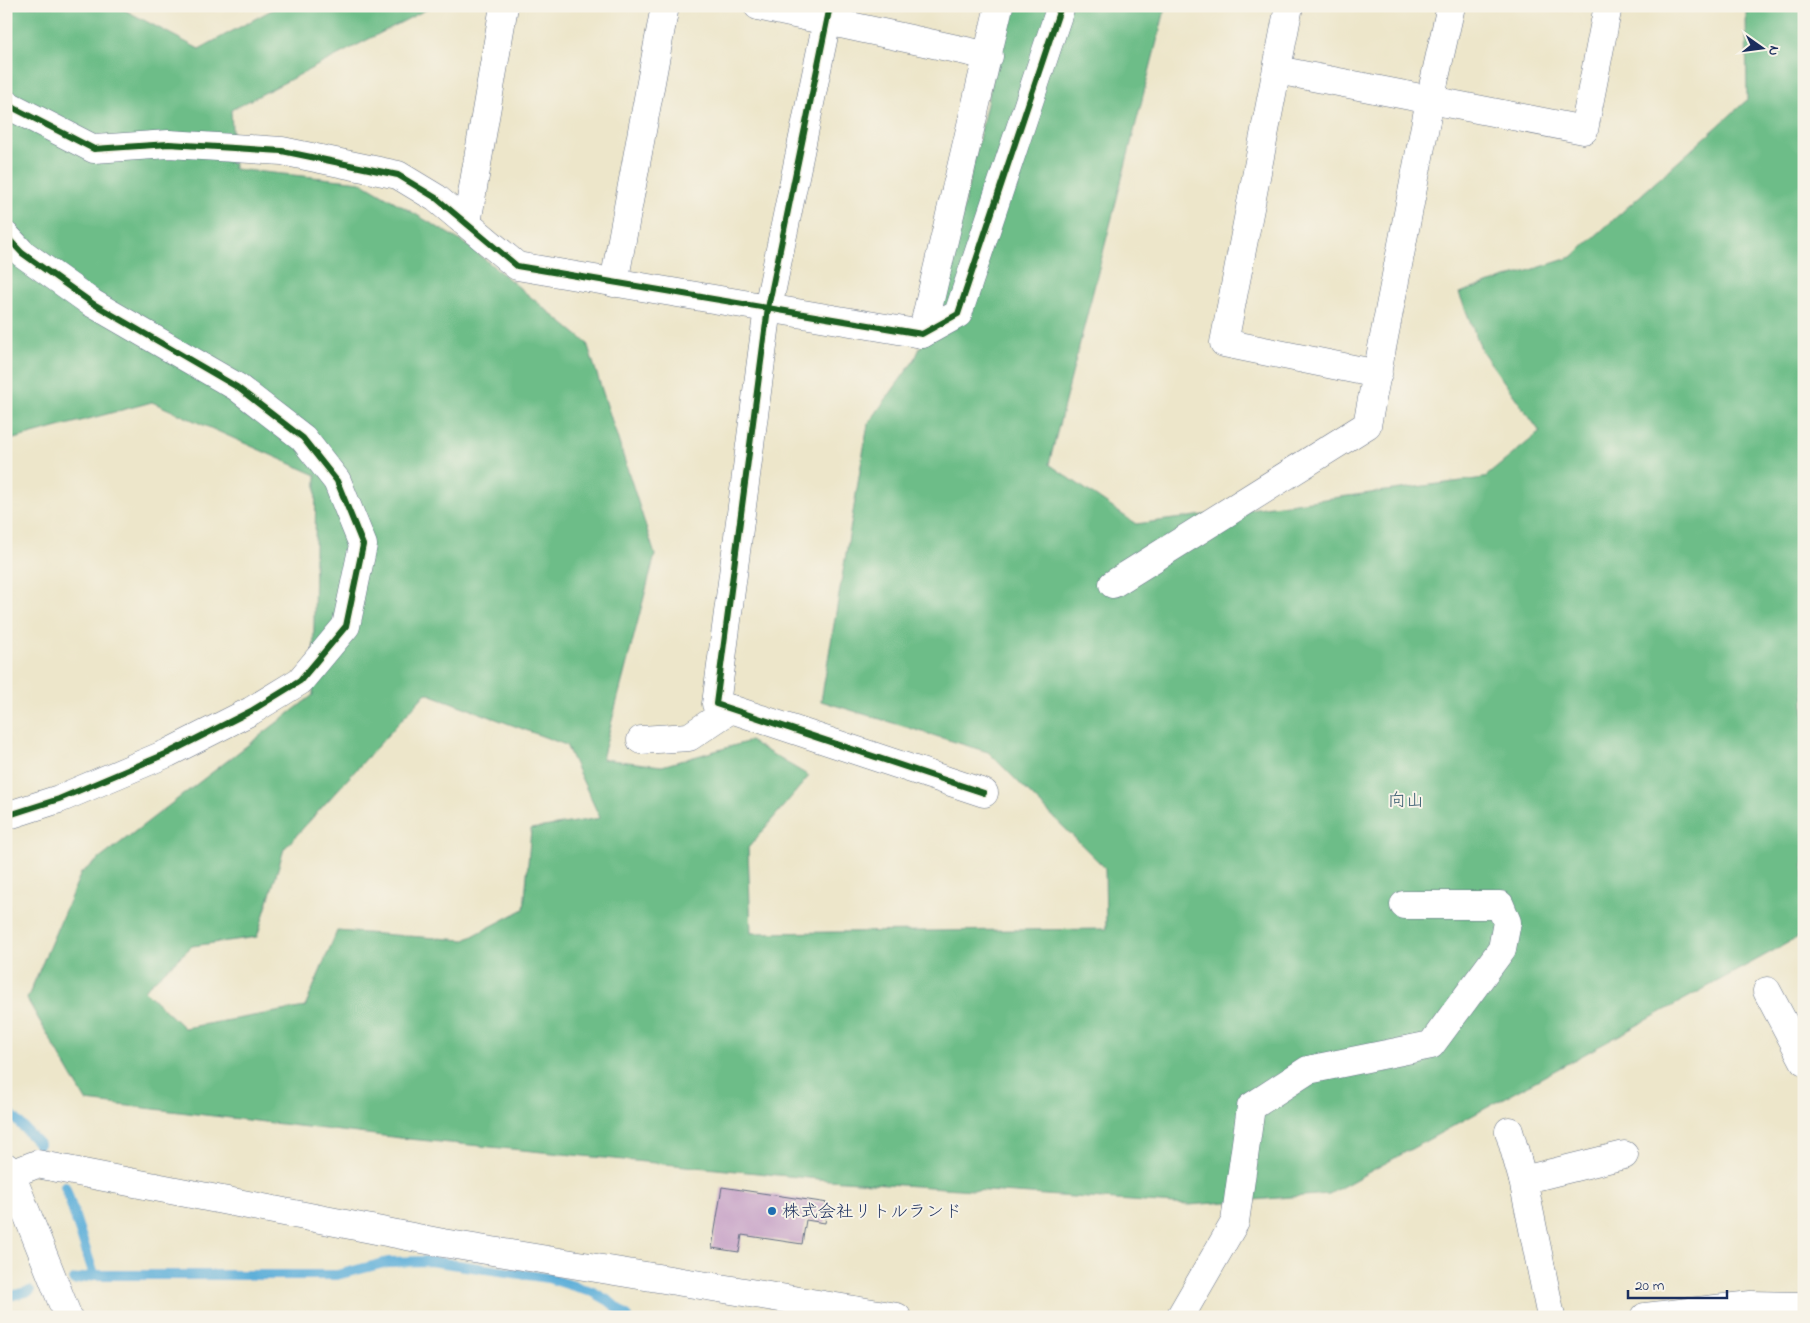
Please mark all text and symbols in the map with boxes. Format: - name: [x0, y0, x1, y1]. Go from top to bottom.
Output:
- north arrow: [1738, 22, 1788, 72]
- text: N: [1762, 44, 1784, 58]
- park label: 向山: [1388, 789, 1424, 815]
- place label: 株式会社リトルランド: [782, 1200, 962, 1226]
- marker: 株式会社リトルランド: [766, 1205, 778, 1217]
- scale bar: [1628, 1268, 1726, 1300]
- text: 20 m: [1635, 1275, 1665, 1297]

